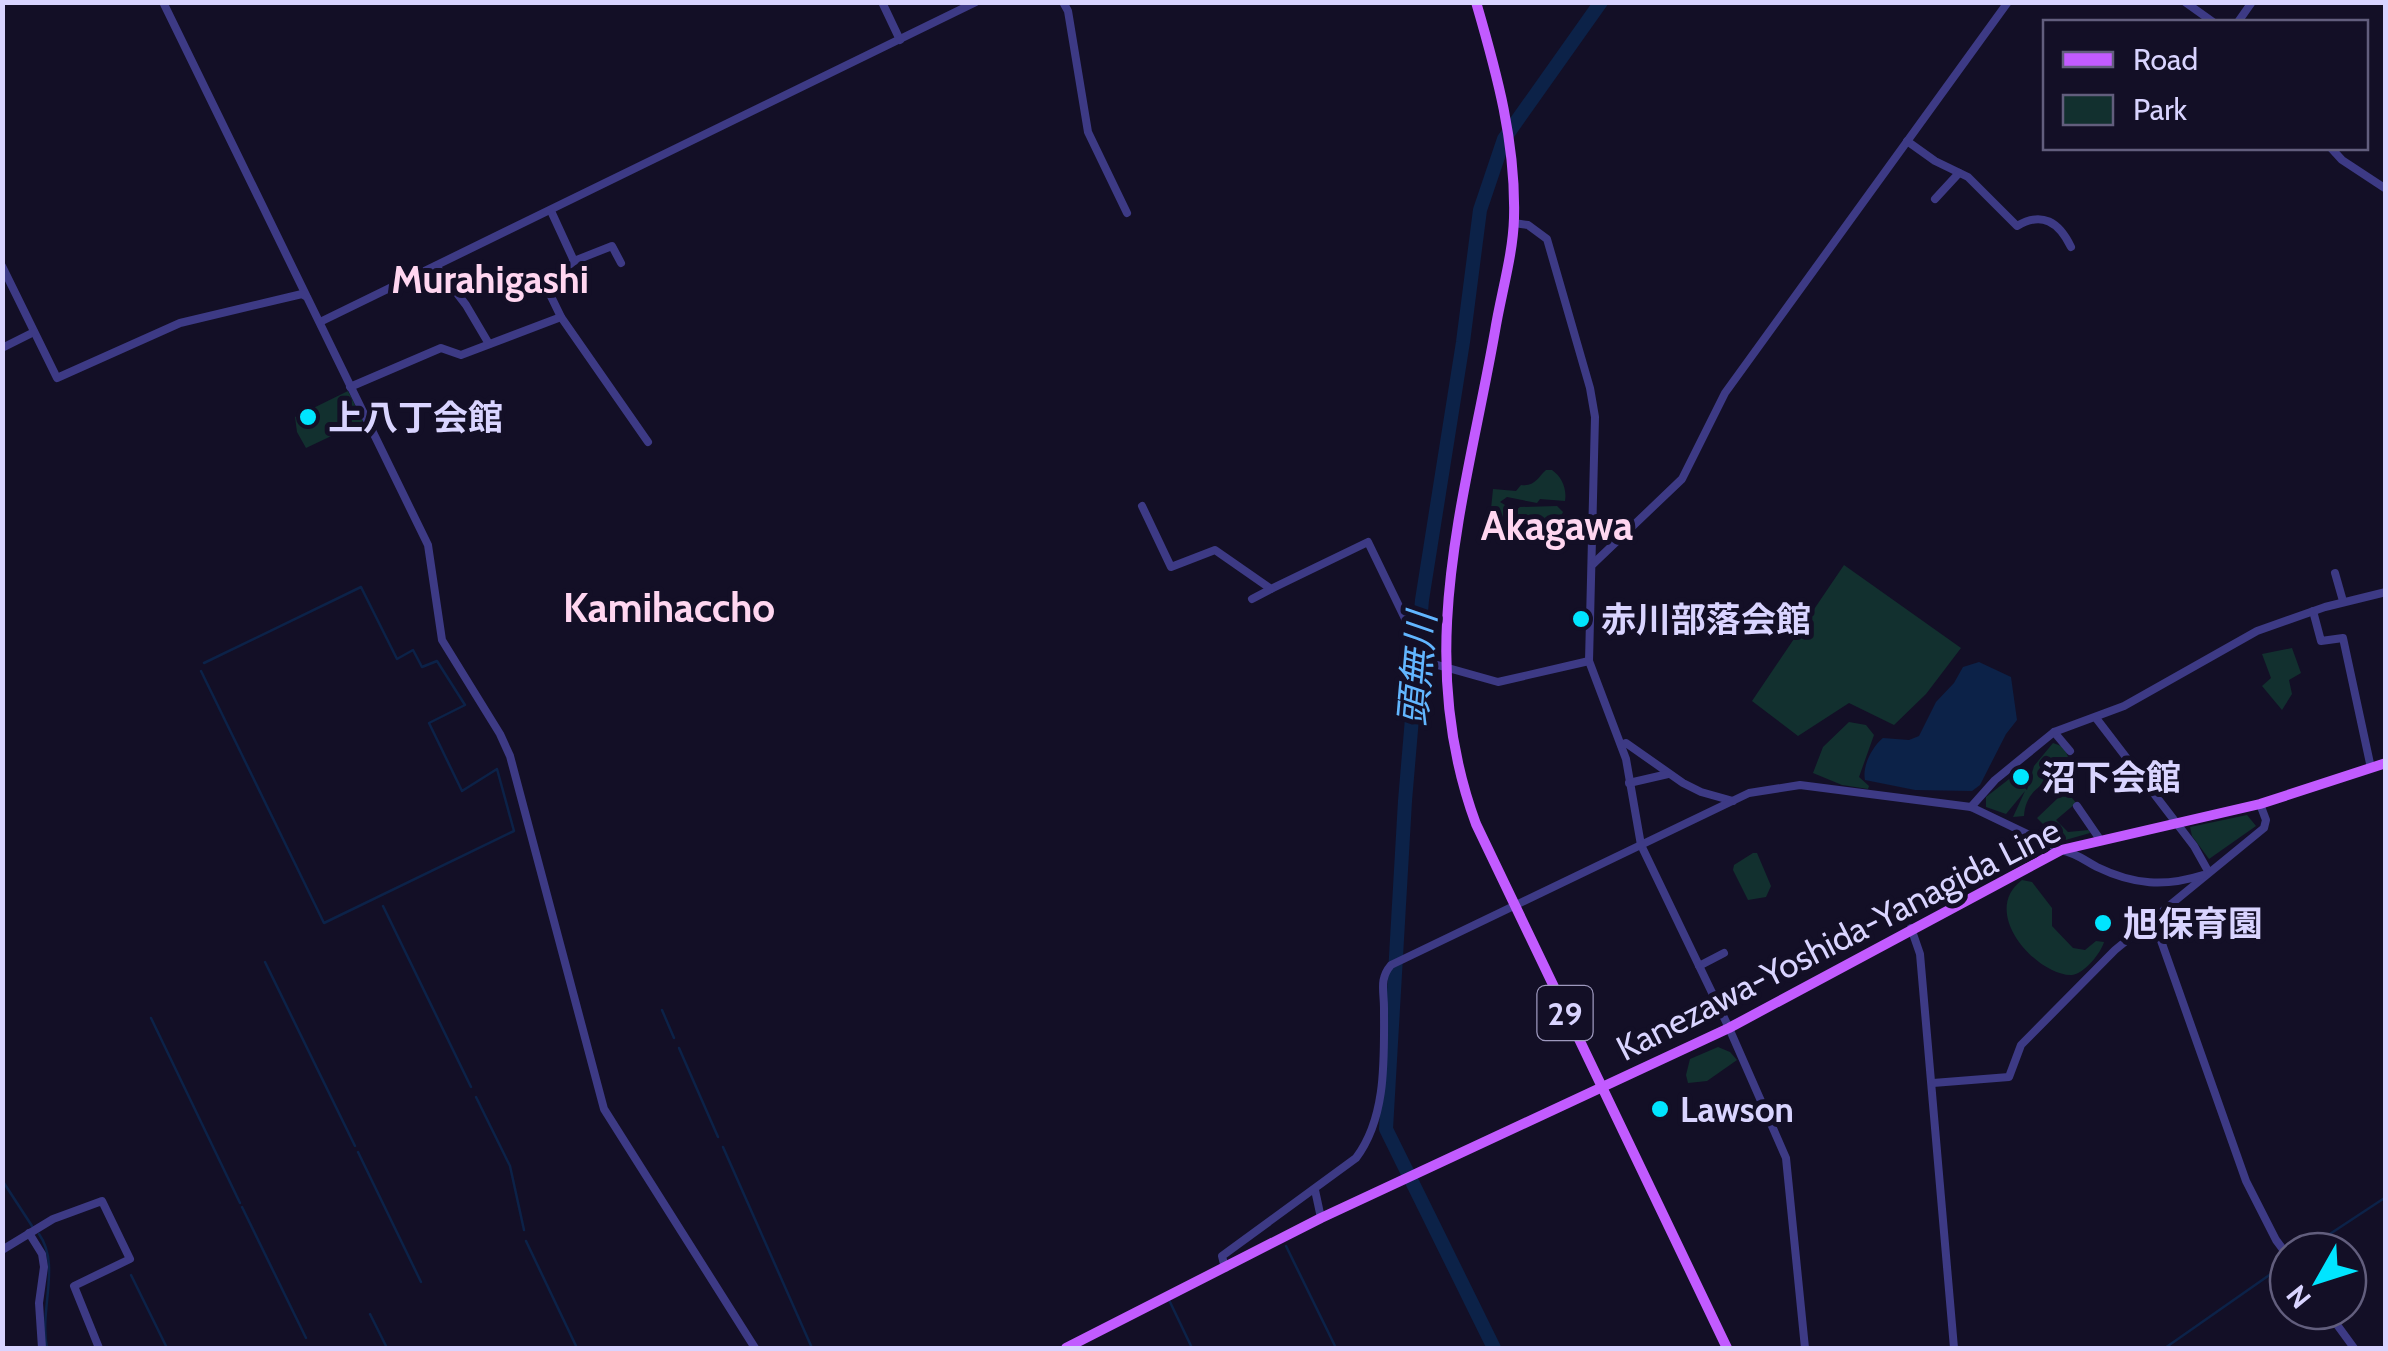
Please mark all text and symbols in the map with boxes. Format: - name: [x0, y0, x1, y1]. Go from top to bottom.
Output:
- legend: [2043, 20, 2368, 150]
- text: Road: [2133, 41, 2198, 78]
- text: Park: [2133, 91, 2188, 128]
- district label: Murahigashi: [391, 256, 589, 303]
- place label: 上八丁会館: [328, 396, 503, 439]
- marker: 上八丁会館: [297, 406, 319, 428]
- district label: Akagawa: [1481, 501, 1633, 550]
- district label: Kamihaccho: [563, 583, 775, 632]
- place label: 赤川部落会館: [1601, 598, 1811, 641]
- water label: 頭無川: [1389, 606, 1446, 728]
- marker: 赤川部落会館: [1570, 608, 1592, 630]
- place label: 沼下会館: [2041, 756, 2181, 799]
- marker: 沼下会館: [2010, 766, 2032, 788]
- street label: Kanezawa-Yoshida-Yanagida Line: [1609, 808, 2067, 1070]
- place label: 旭保育園: [2123, 902, 2263, 945]
- marker: 旭保育園: [2092, 912, 2114, 934]
- road number: 29: [1538, 986, 1592, 1040]
- place label: Lawson: [1680, 1088, 1794, 1131]
- marker: Lawson: [1649, 1098, 1671, 1120]
- north arrow: [2268, 1231, 2368, 1331]
- text: N: [2279, 1278, 2318, 1315]

